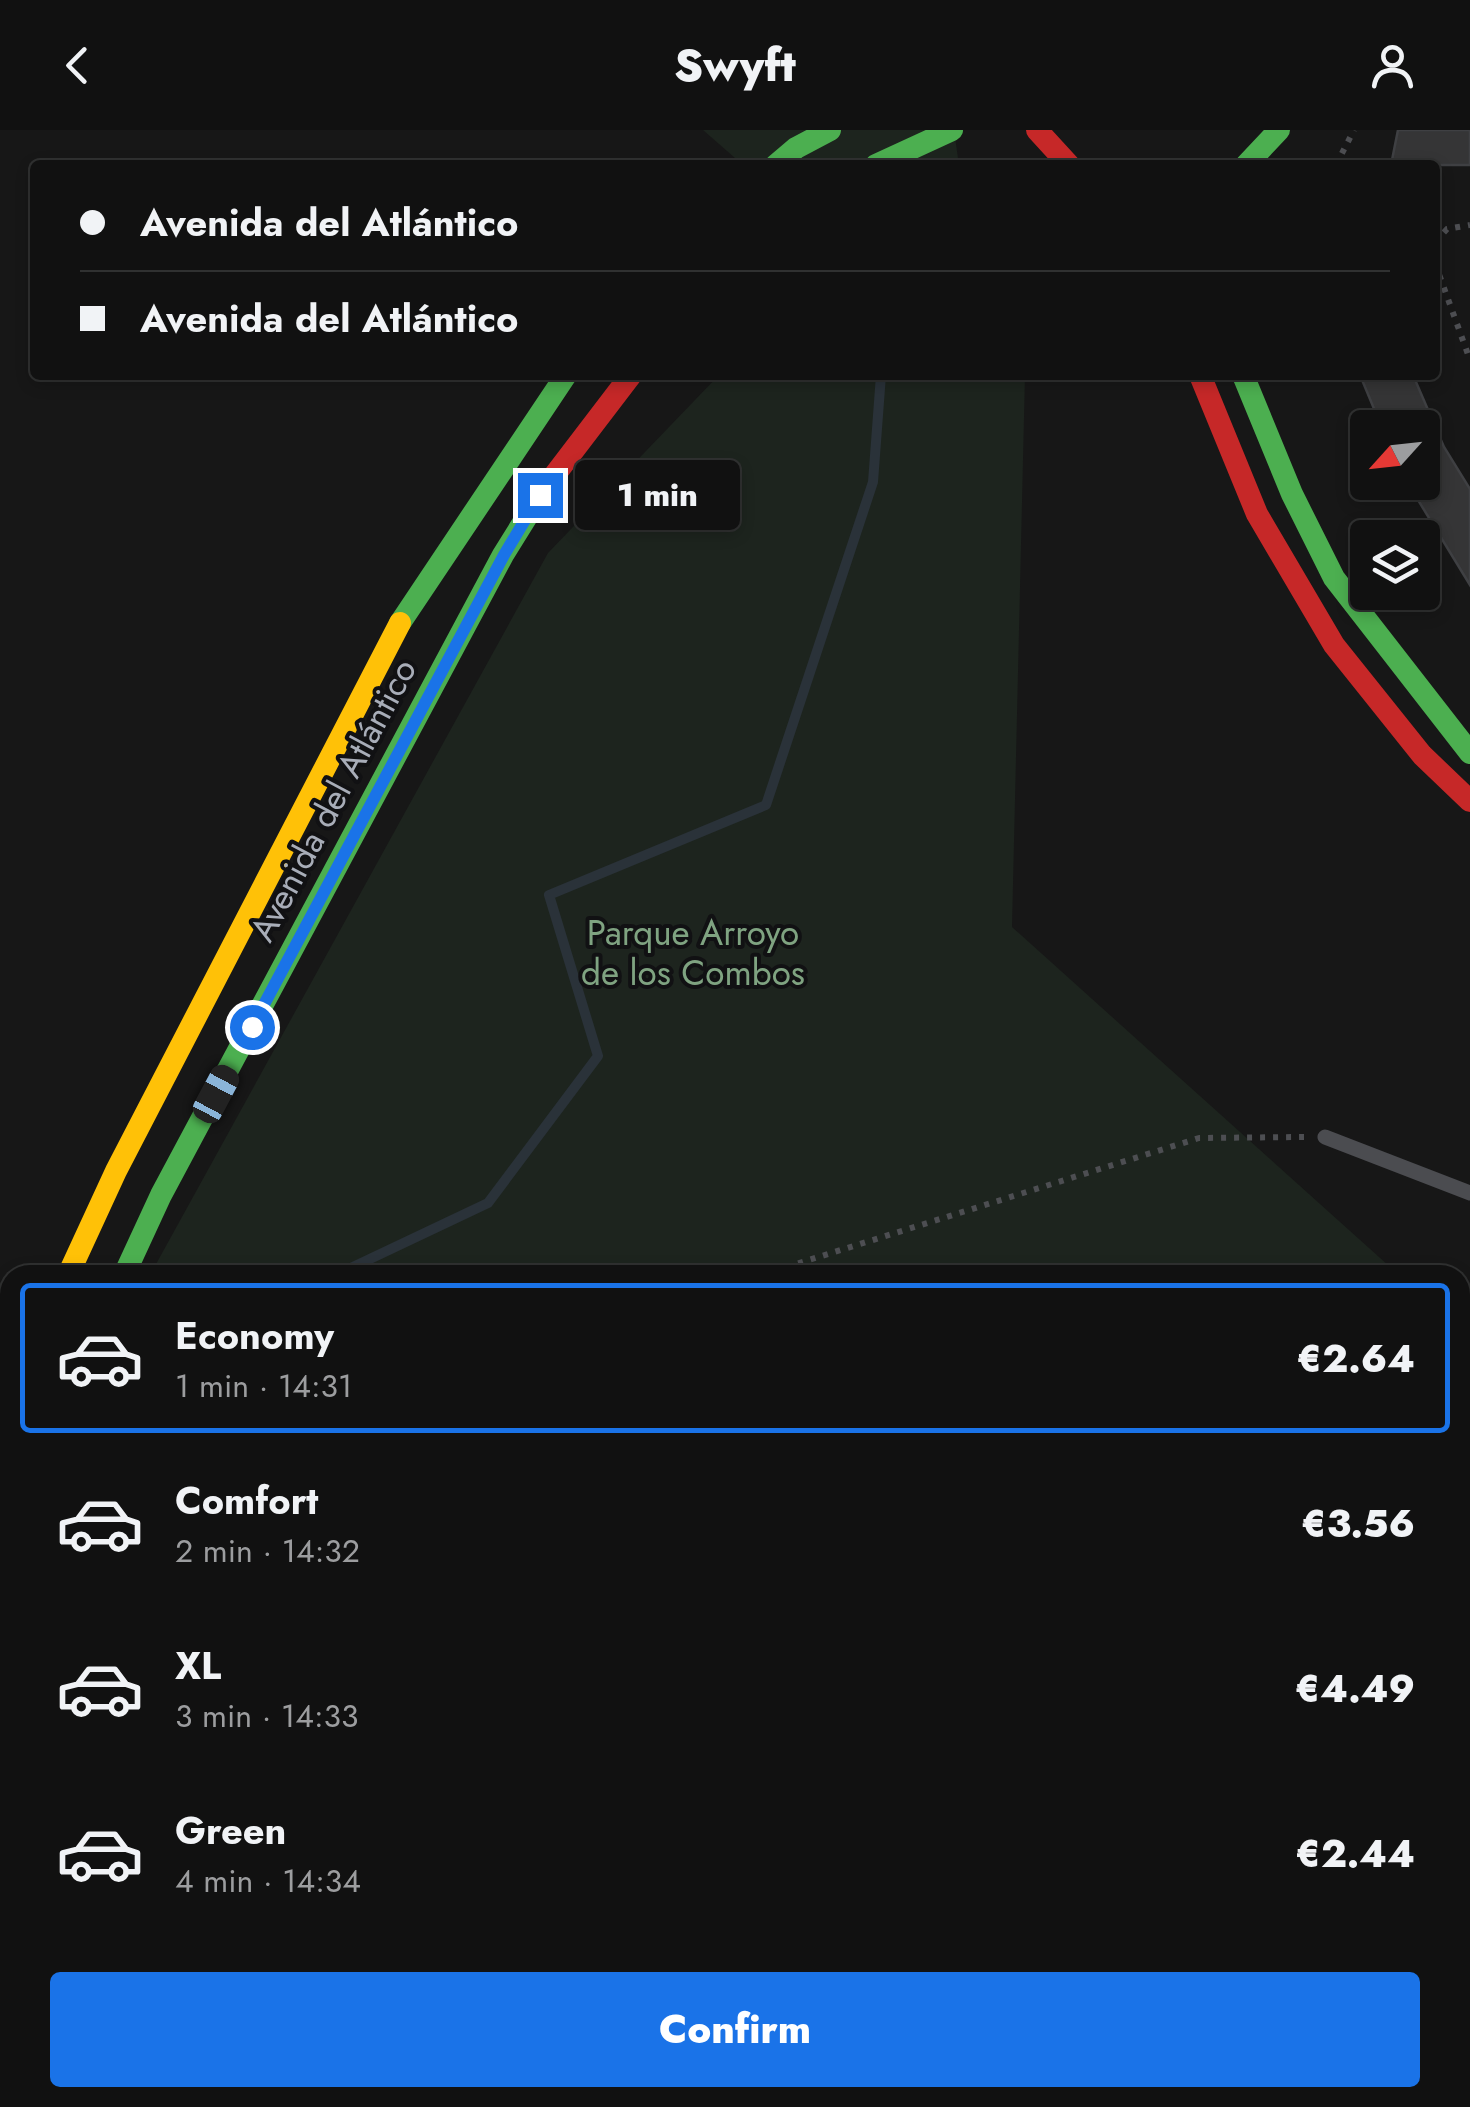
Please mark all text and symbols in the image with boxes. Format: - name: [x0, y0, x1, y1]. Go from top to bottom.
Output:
- text: Swyft: [674, 33, 796, 98]
- icon: back: [50, 38, 105, 93]
- icon: person: [1365, 38, 1420, 93]
- text: Avenida del Atlántico: [140, 195, 518, 250]
- text: Avenida del Atlántico: [140, 291, 518, 346]
- north arrow: [1350, 410, 1440, 500]
- map controls: [1350, 410, 1440, 610]
- callout: 1 min: [575, 460, 740, 530]
- text: 1 min: [617, 472, 698, 518]
- route end: [518, 473, 563, 518]
- button: layers: [1350, 520, 1440, 610]
- street label: Avenida del Atlántico: [237, 650, 429, 950]
- park label: Parque Arroyo de los Combos: [581, 908, 805, 998]
- route start: [230, 1005, 275, 1050]
- car: [189, 1060, 243, 1128]
- text: Economy: [175, 1308, 334, 1363]
- icon: car: [55, 1313, 145, 1403]
- text: €2.64: [1297, 1331, 1415, 1386]
- text: 1 min · 14:31: [175, 1363, 352, 1409]
- text: Comfort: [175, 1473, 318, 1528]
- icon: car: [55, 1478, 145, 1568]
- text: €3.56: [1301, 1496, 1415, 1551]
- text: 2 min · 14:32: [175, 1528, 360, 1574]
- text: XL: [175, 1638, 221, 1693]
- icon: car: [55, 1643, 145, 1733]
- text: €4.49: [1295, 1661, 1415, 1716]
- text: 3 min · 14:33: [175, 1693, 359, 1739]
- text: Green: [175, 1803, 286, 1858]
- icon: car: [55, 1808, 145, 1898]
- text: €2.44: [1295, 1826, 1415, 1881]
- text: 4 min · 14:34: [175, 1858, 361, 1904]
- button: Confirm: [50, 1972, 1420, 2087]

